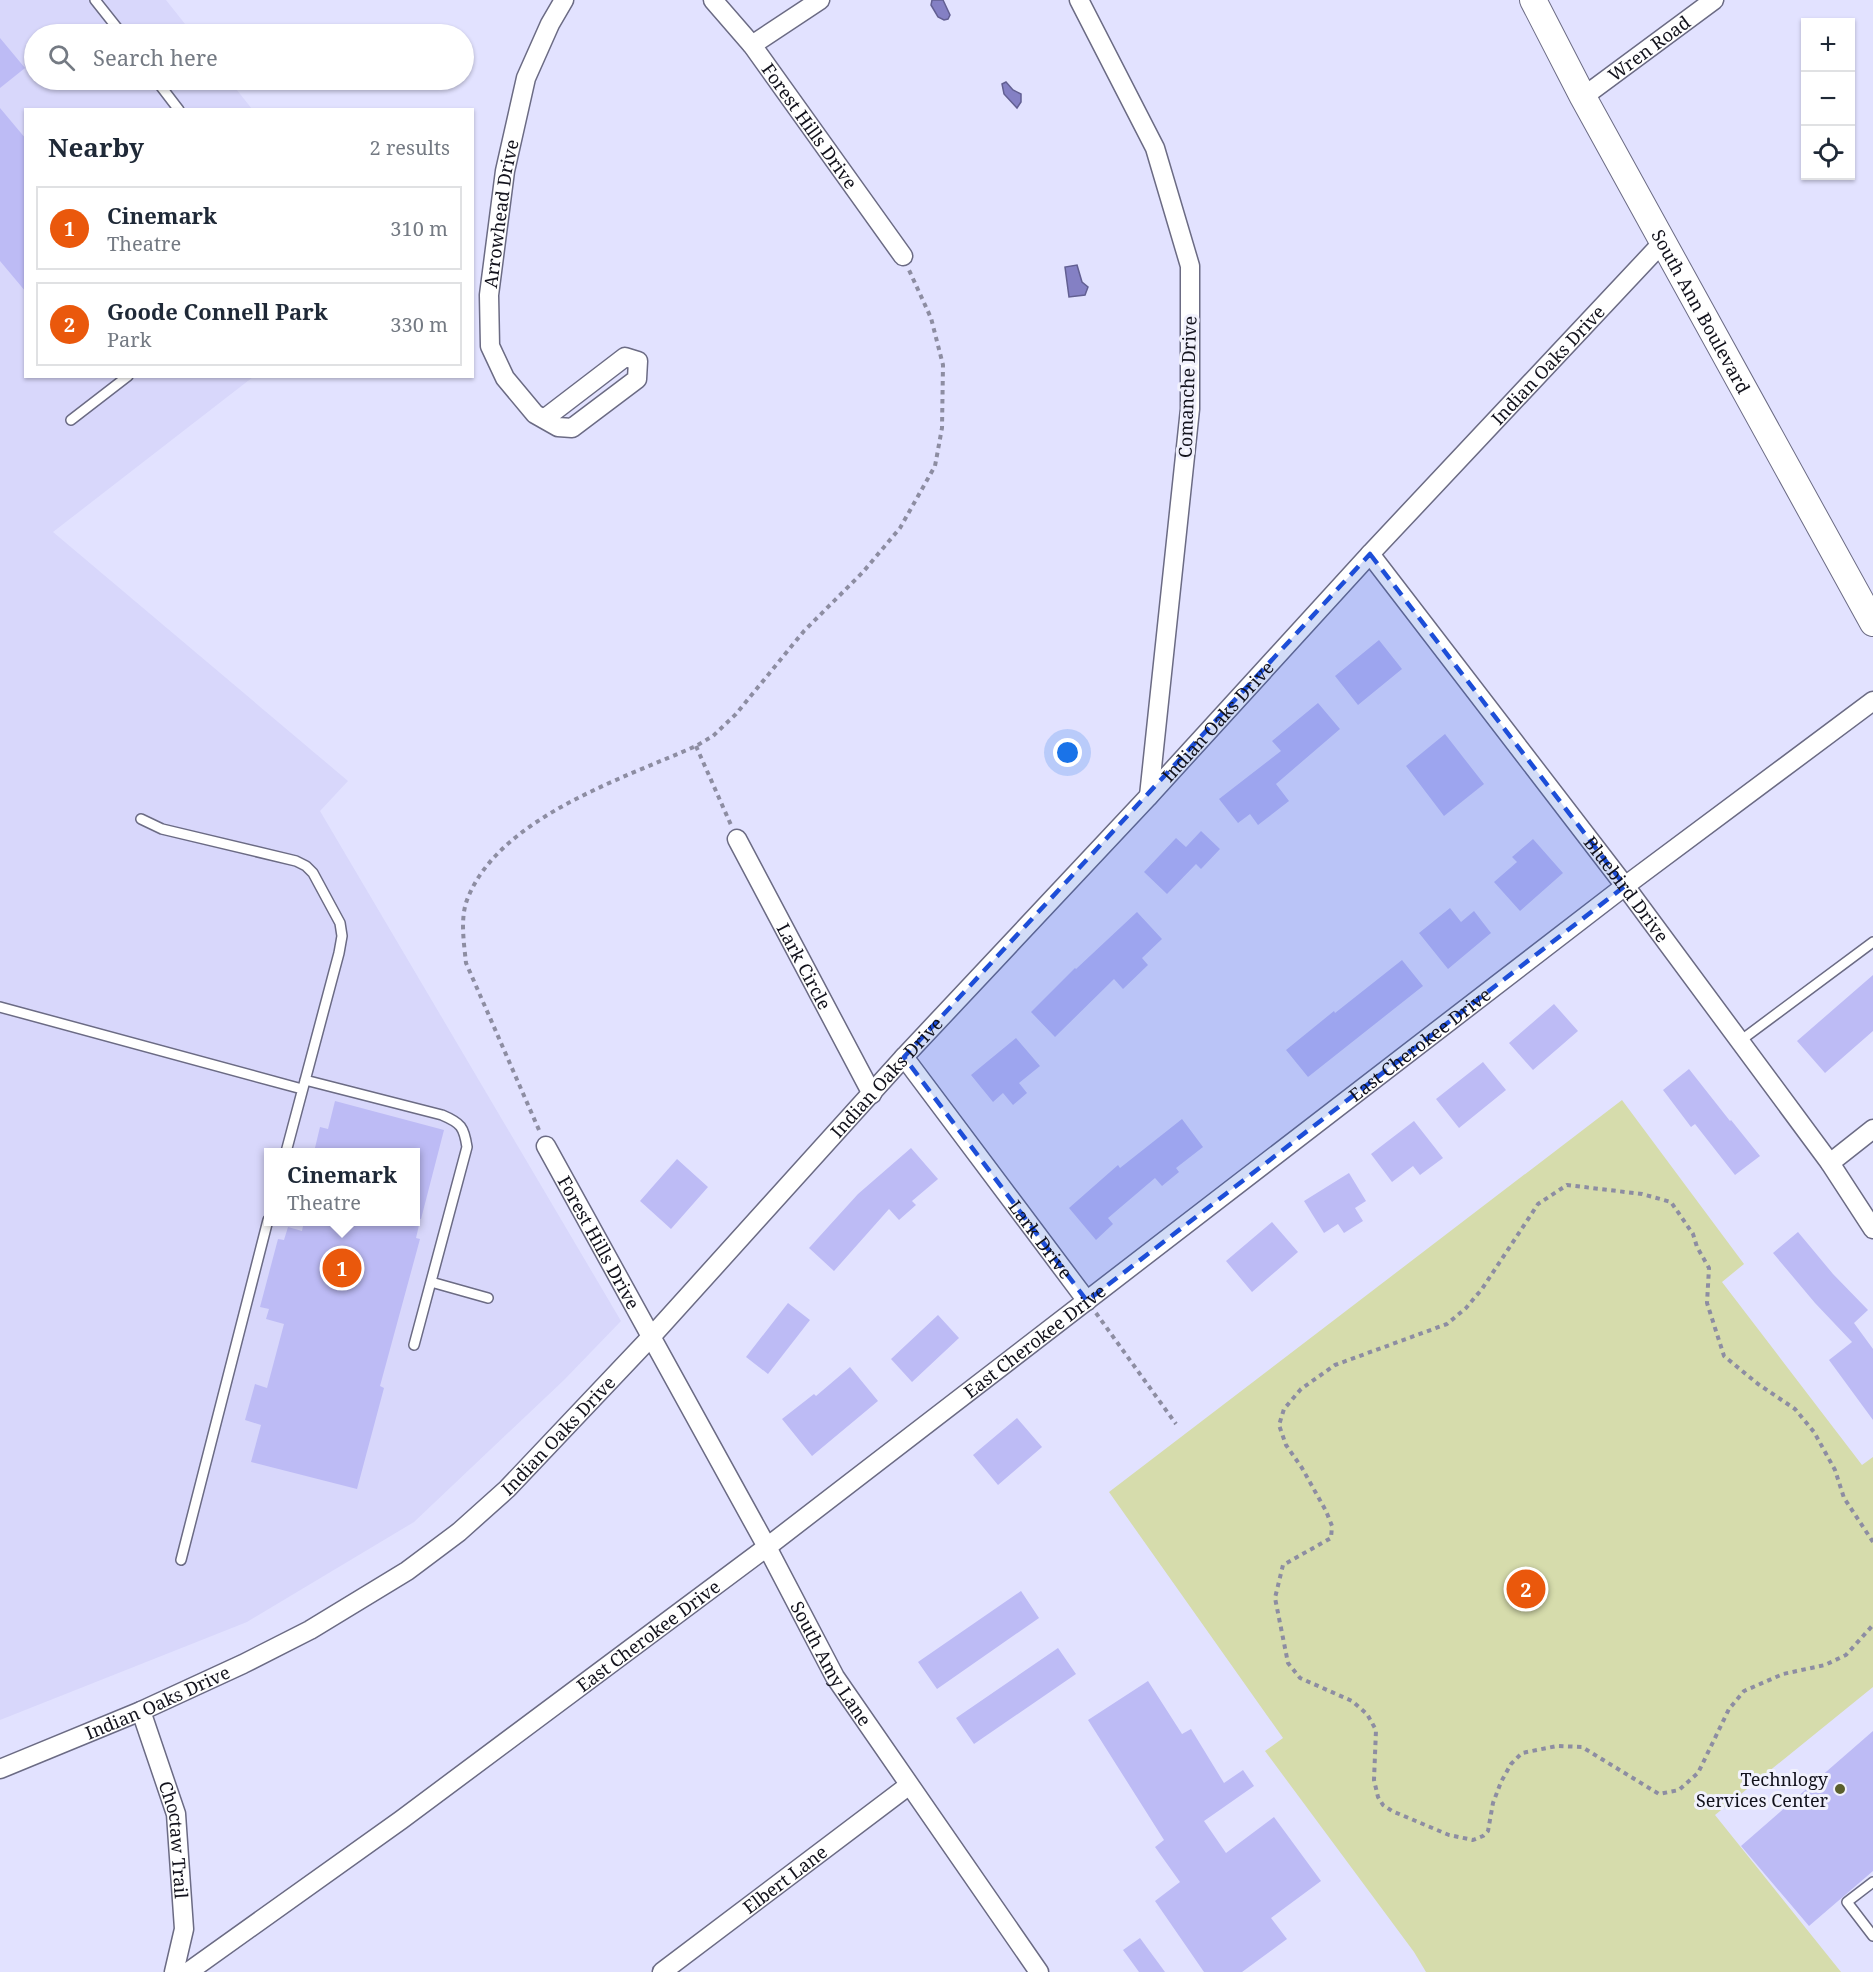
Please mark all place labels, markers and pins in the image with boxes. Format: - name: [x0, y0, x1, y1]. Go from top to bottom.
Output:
- pin: 1: [322, 1246, 362, 1290]
- pin: 2: [1506, 1566, 1546, 1612]
- place label: Technlogy Services Center: [1696, 1767, 1829, 1812]
- marker: Technlogy Services Center: [1833, 1782, 1847, 1796]

